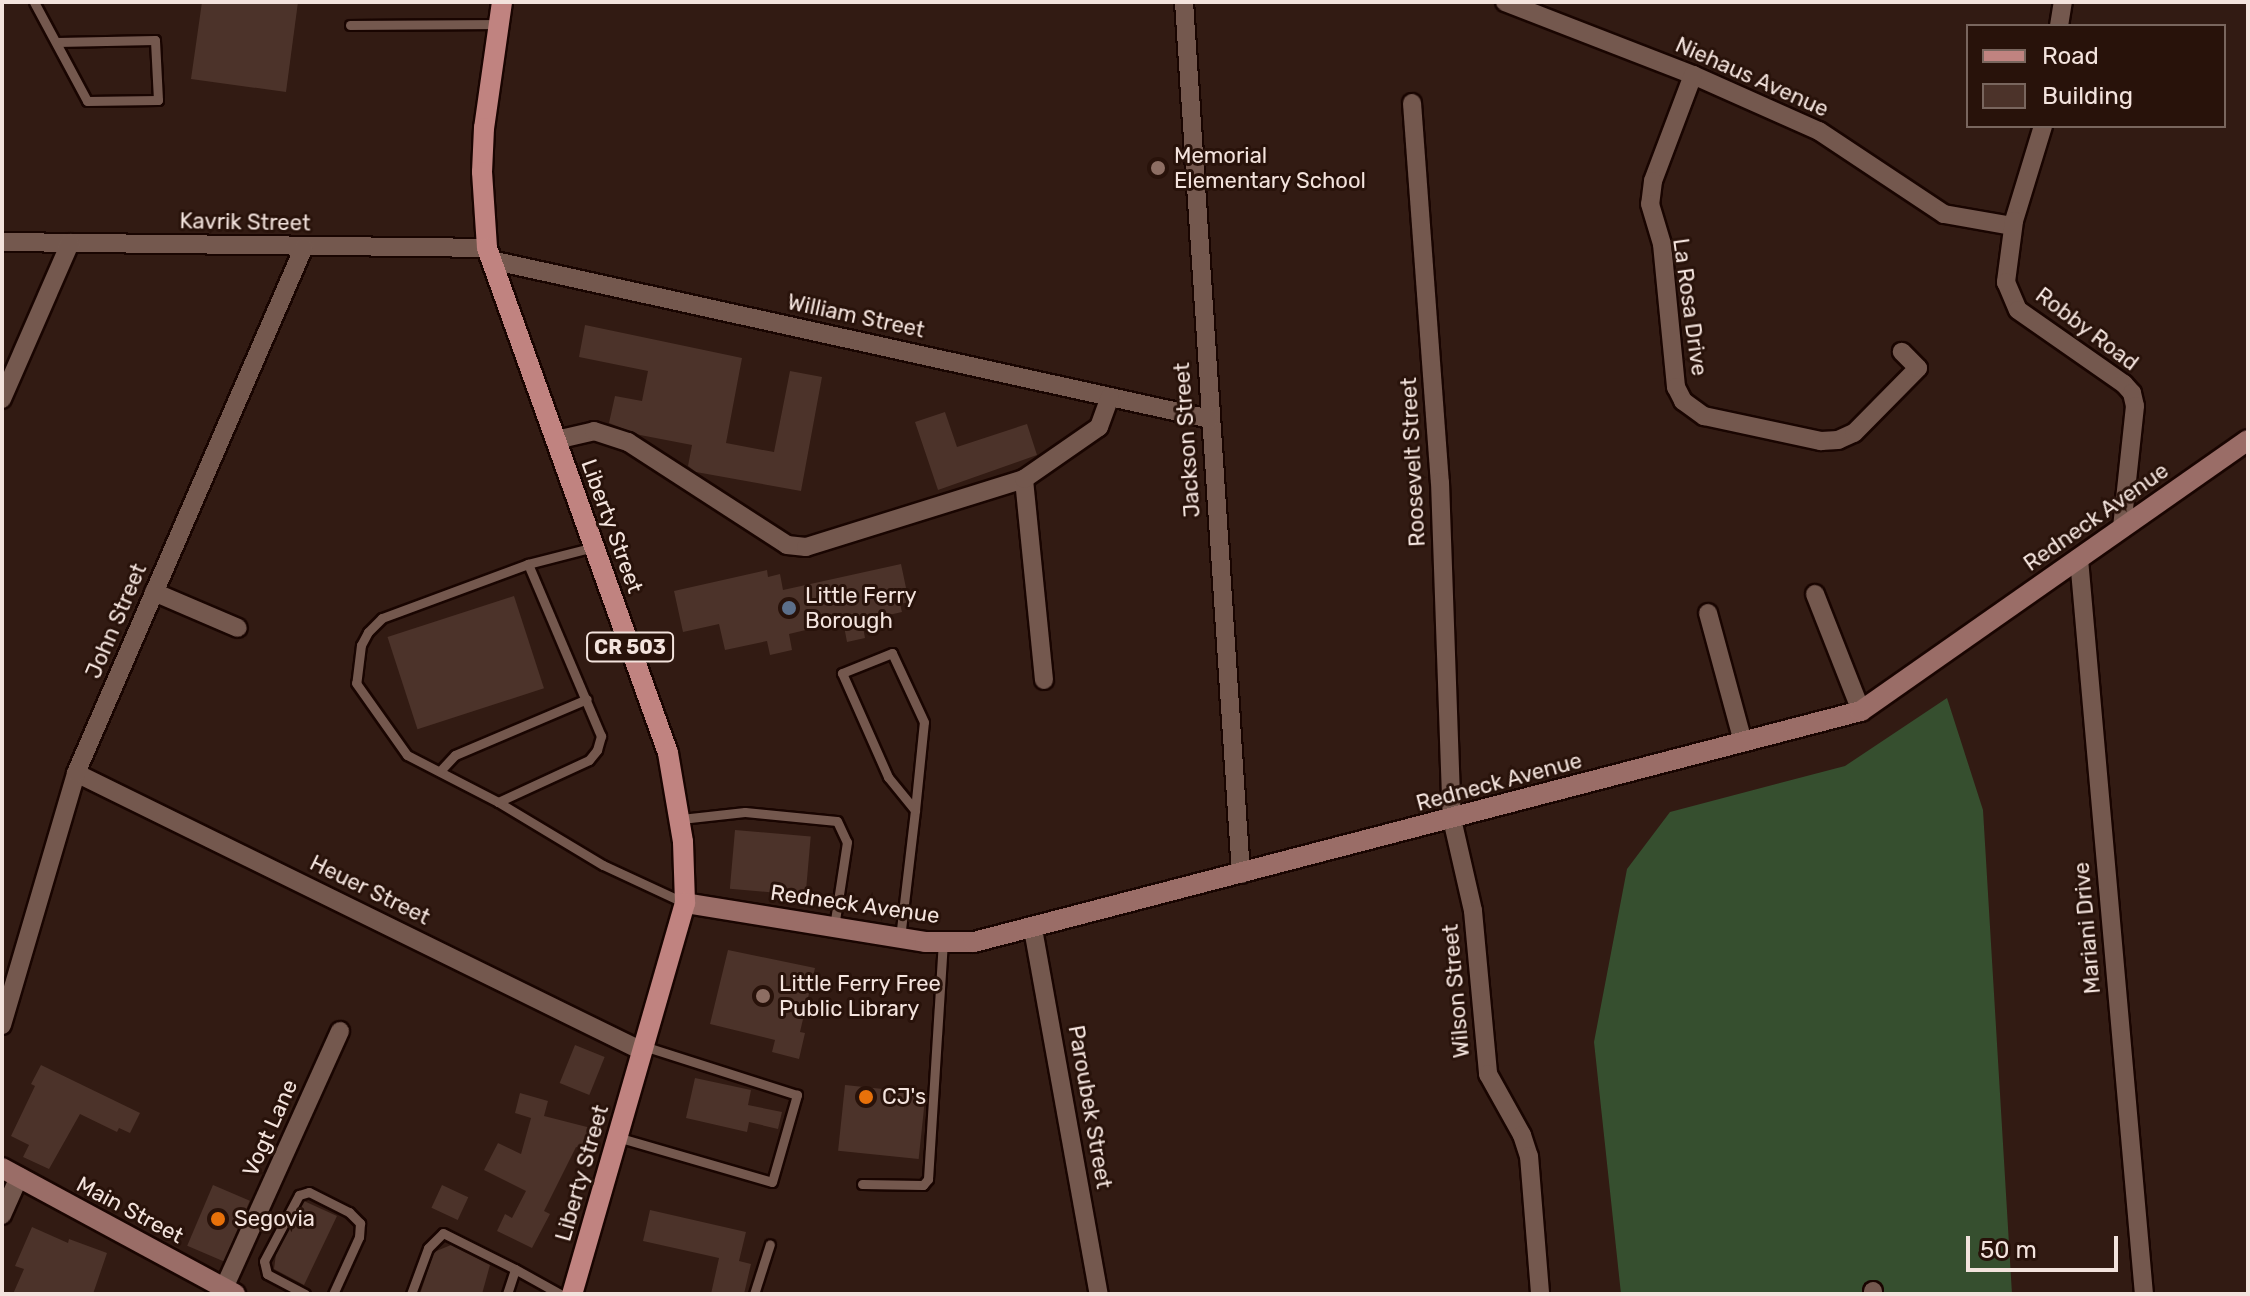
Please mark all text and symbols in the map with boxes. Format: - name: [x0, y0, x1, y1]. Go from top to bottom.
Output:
- legend: [1966, 24, 2226, 128]
- street label: Niehaus Avenue: [1671, 31, 1833, 123]
- text: Road: [2042, 42, 2099, 70]
- text: Building: [2042, 82, 2133, 110]
- place label: Memorial Elementary School: [1174, 142, 1367, 194]
- marker: Memorial Elementary School: [1149, 159, 1167, 177]
- street label: Kavrik Street: [179, 208, 311, 236]
- street label: La Rosa Drive: [1667, 237, 1713, 377]
- street label: Robby Road: [2030, 282, 2144, 376]
- street label: William Street: [785, 289, 927, 343]
- street label: Jackson Street: [1168, 362, 1206, 518]
- street label: Roosevelt Street: [1395, 377, 1431, 547]
- street label: Liberty Street: [575, 455, 649, 597]
- street label: Redneck Avenue: [2018, 457, 2174, 577]
- street label: John Street: [80, 560, 152, 682]
- place label: Little Ferry Borough: [805, 582, 917, 634]
- marker: Little Ferry Borough: [780, 599, 798, 617]
- road number: CR 503: [586, 631, 674, 663]
- street label: Redneck Avenue: [1413, 747, 1585, 817]
- street label: Heuer Street: [305, 849, 435, 931]
- street label: Mariani Drive: [2068, 861, 2106, 995]
- street label: Redneck Avenue: [768, 879, 942, 929]
- street label: Wilson Street: [1437, 923, 1475, 1059]
- place label: Little Ferry Free Public Library: [779, 970, 941, 1022]
- marker: Little Ferry Free Public Library: [754, 987, 772, 1005]
- street label: Paroubek Street: [1063, 1023, 1117, 1191]
- street label: Vogt Lane: [237, 1075, 303, 1181]
- place label: CJ's: [882, 1084, 926, 1110]
- marker: CJ's: [857, 1088, 875, 1106]
- street label: Liberty Street: [550, 1101, 614, 1245]
- street label: Main Street: [72, 1171, 188, 1249]
- place label: Segovia: [234, 1206, 315, 1232]
- marker: Segovia: [209, 1210, 227, 1228]
- scale bar: [1970, 1220, 2122, 1270]
- text: 50 m: [1980, 1236, 2037, 1264]

